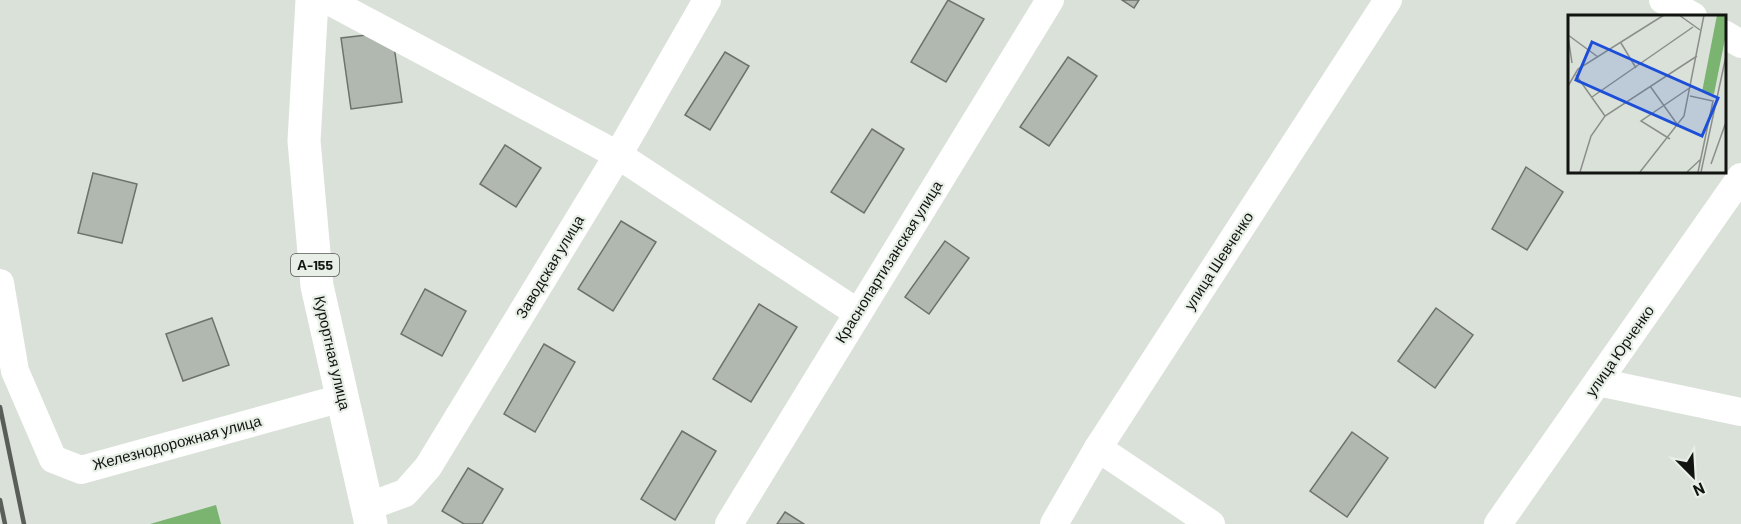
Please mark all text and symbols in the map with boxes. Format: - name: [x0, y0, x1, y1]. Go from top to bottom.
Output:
- inset map: [1568, 15, 1726, 172]
- street label: Краснопартизанская улица: [831, 176, 946, 346]
- street label: улица Шевченко: [1180, 208, 1257, 313]
- street label: Заводская улица: [511, 211, 587, 321]
- road number: А-155: [291, 254, 339, 276]
- street label: Курортная улица: [311, 294, 355, 412]
- street label: улица Юрченко: [1581, 301, 1657, 399]
- street label: Железнодорожная улица: [90, 411, 264, 473]
- north arrow: [1663, 446, 1723, 506]
- text: N: [1691, 479, 1708, 501]

